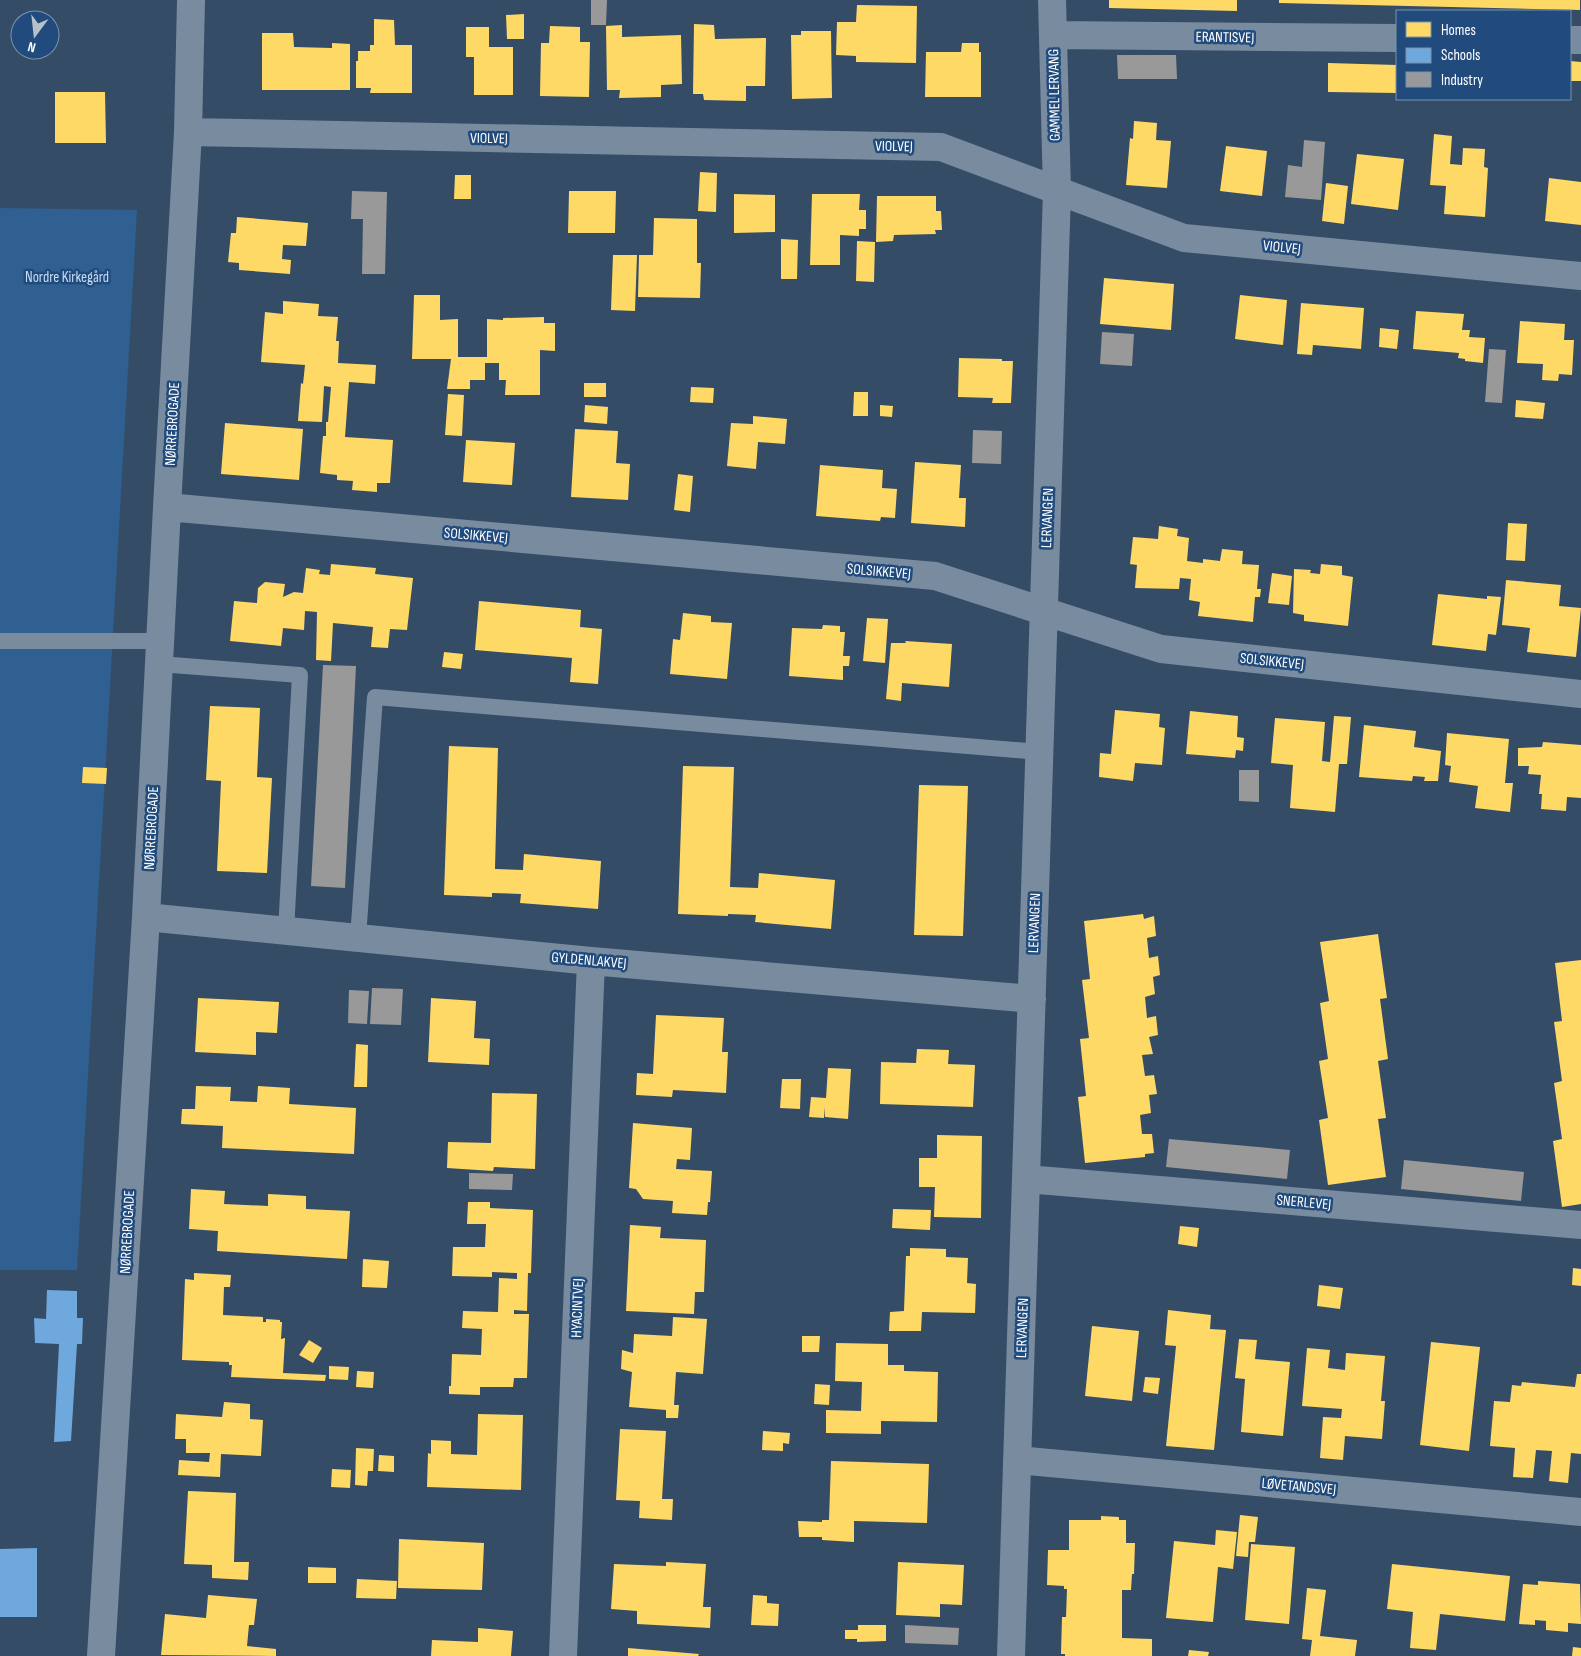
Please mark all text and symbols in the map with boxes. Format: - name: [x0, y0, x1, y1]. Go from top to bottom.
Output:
- north arrow: [10, 10, 60, 60]
- legend: [1396, 10, 1571, 100]
- text: Homes: [1441, 21, 1476, 40]
- street label: ERANTISVEJ: [1196, 27, 1254, 48]
- text: N: [26, 38, 38, 56]
- text: Schools: [1441, 46, 1480, 65]
- street label: GAMMEL LERVANG: [1044, 49, 1065, 141]
- text: Industry: [1441, 71, 1483, 90]
- street label: VIOLVEJ: [470, 129, 508, 148]
- street label: VIOLVEJ: [875, 137, 913, 156]
- street label: VIOLVEJ: [1262, 236, 1302, 259]
- park label: Nordre Kirkegård: [25, 268, 109, 287]
- street label: NØRREBROGADE: [161, 382, 184, 466]
- street label: LERVANGEN: [1037, 488, 1058, 548]
- street label: SOLSIKKEVEJ: [443, 523, 509, 548]
- street label: SOLSIKKEVEJ: [846, 559, 912, 584]
- street label: SOLSIKKEVEJ: [1239, 649, 1305, 674]
- street label: NØRREBROGADE: [140, 786, 163, 870]
- street label: LERVANGEN: [1024, 893, 1045, 953]
- street label: GYLDENLAKVEJ: [551, 948, 627, 973]
- street label: NØRREBROGADE: [116, 1190, 139, 1274]
- street label: SNERLEVEJ: [1276, 1191, 1332, 1214]
- street label: HYACINTVEJ: [567, 1278, 588, 1338]
- street label: LERVANGEN: [1012, 1298, 1033, 1358]
- street label: LØVETANDSVEJ: [1261, 1474, 1337, 1499]

